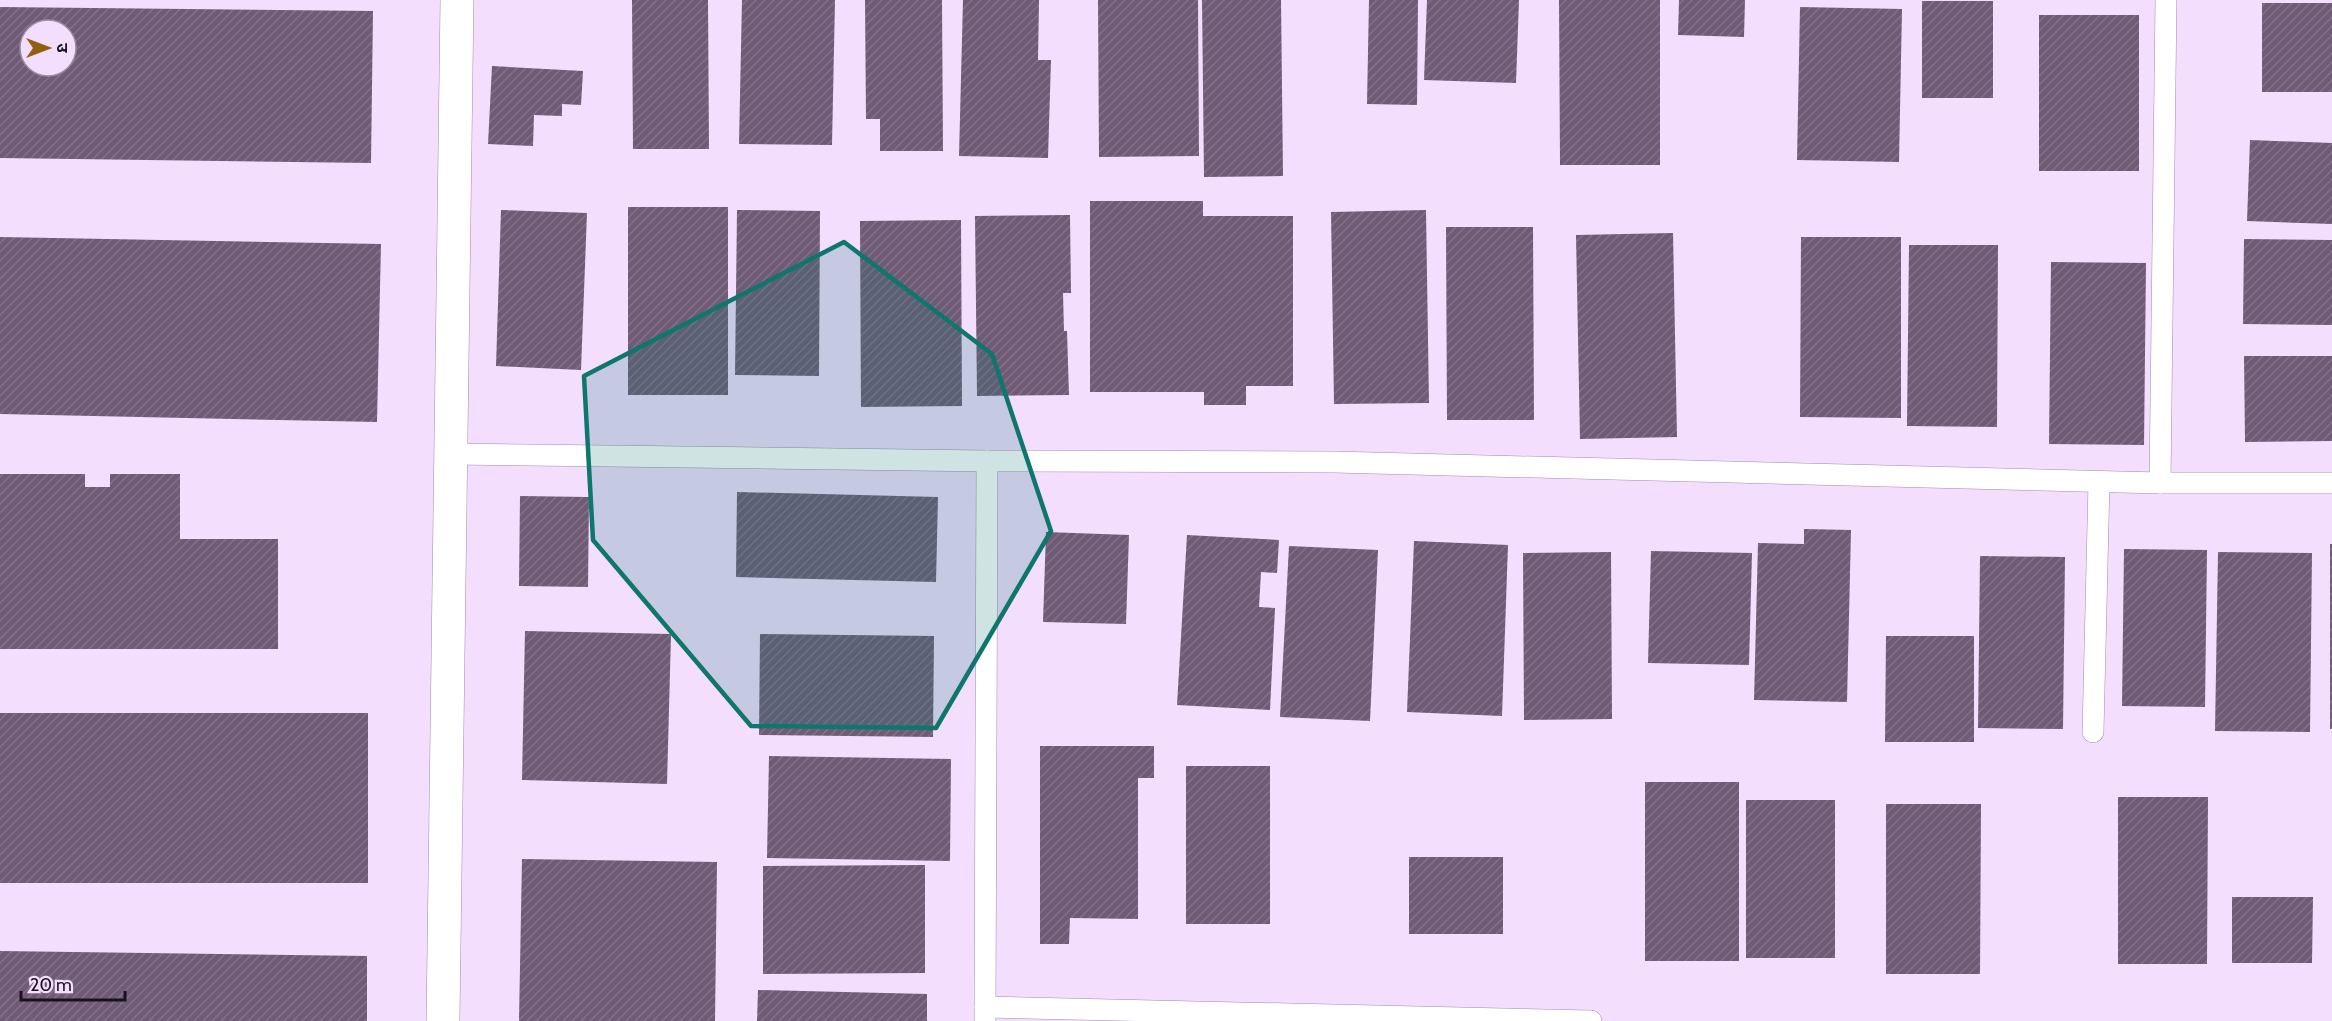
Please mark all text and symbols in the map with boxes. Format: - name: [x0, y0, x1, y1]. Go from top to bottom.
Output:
- north arrow: [18, 18, 78, 78]
- text: उ: [53, 43, 72, 53]
- scale bar: [21, 964, 124, 1002]
- text: 20 m: [30, 974, 72, 996]

